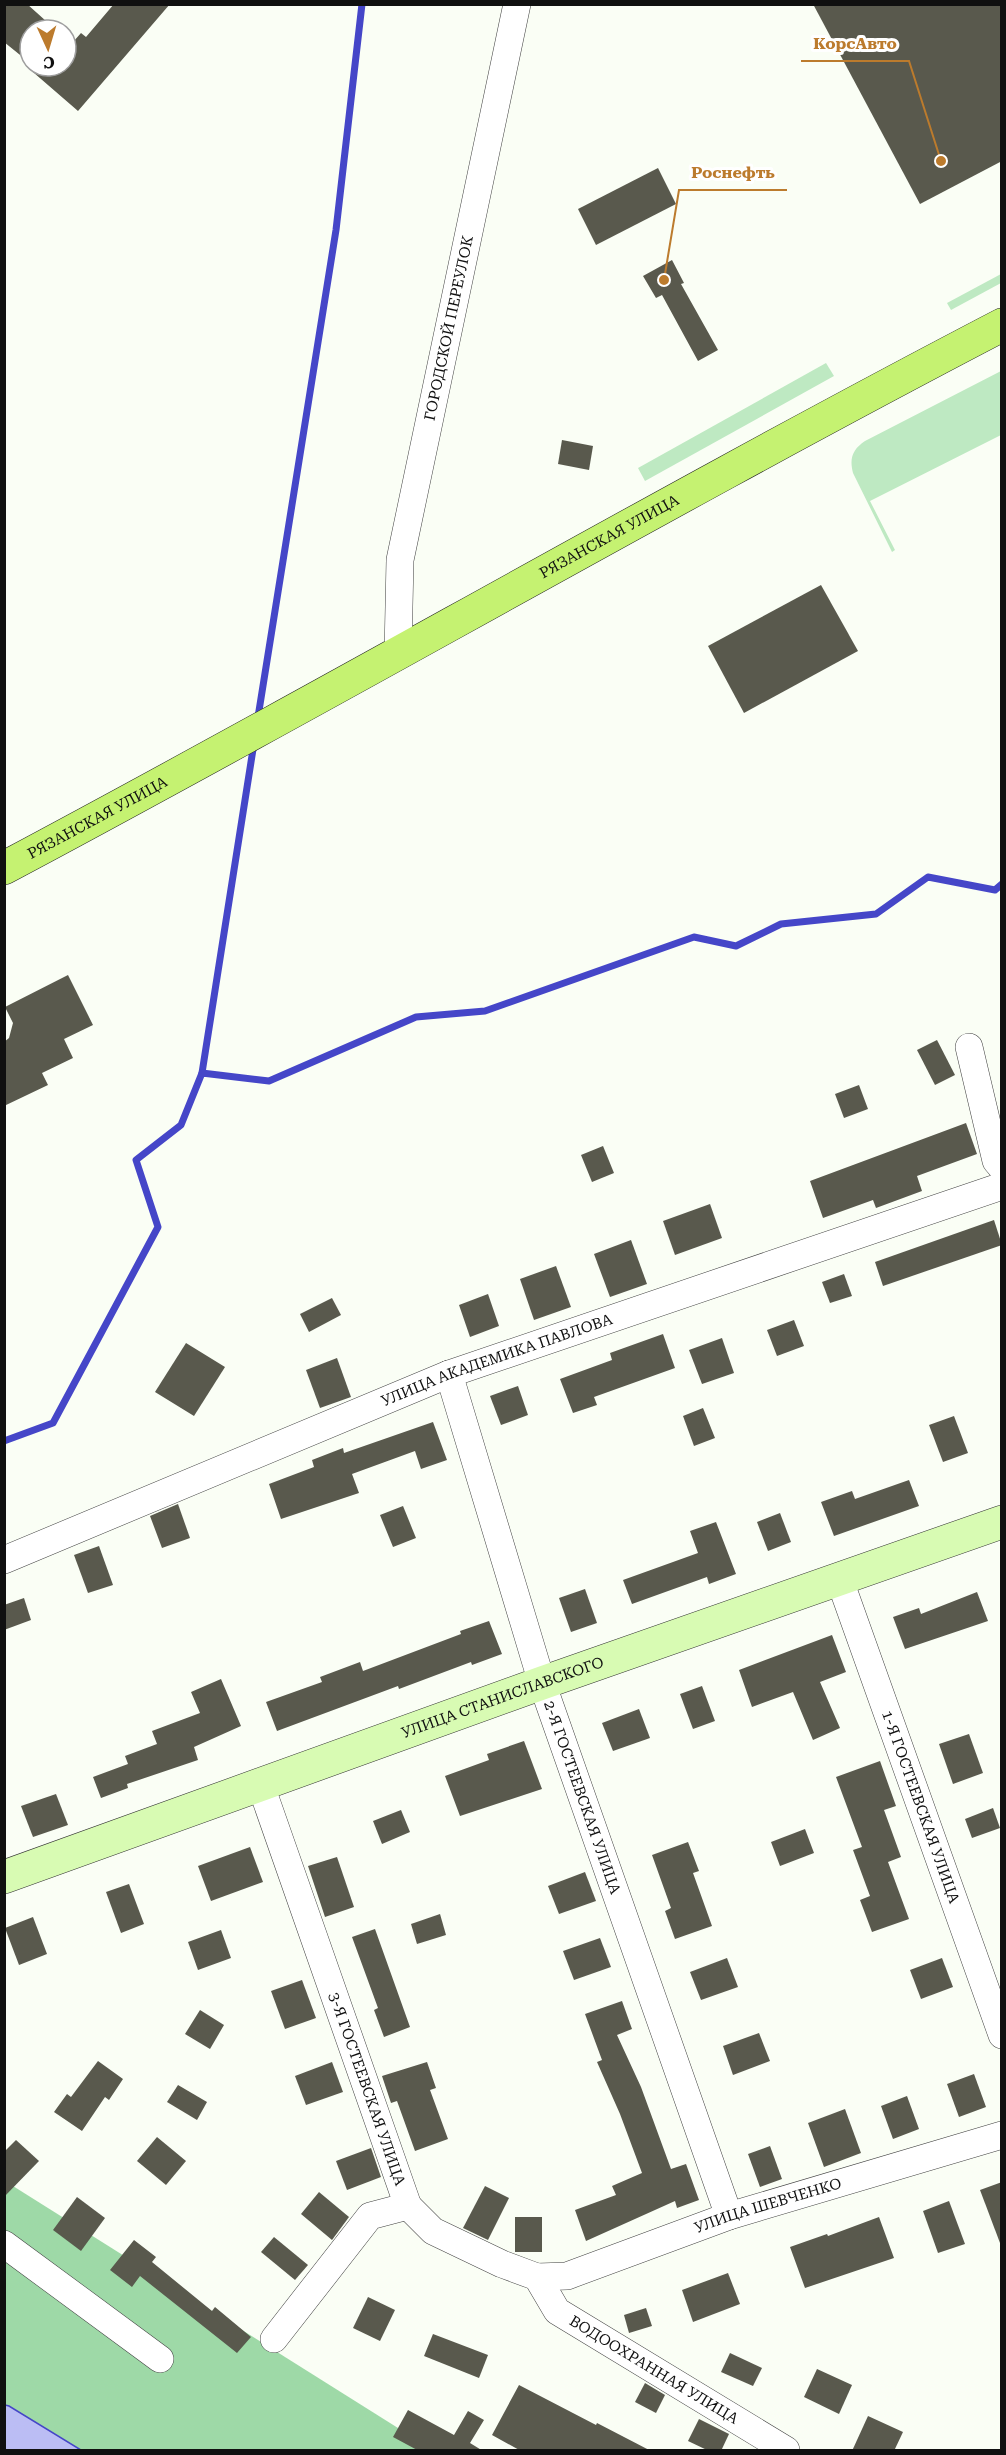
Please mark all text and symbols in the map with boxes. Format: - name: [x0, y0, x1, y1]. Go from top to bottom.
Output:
- north arrow: [18, 18, 78, 78]
- callout: КорсАвто: [801, 27, 909, 61]
- text: КорсАвто: [813, 34, 897, 53]
- text: С: [43, 53, 55, 72]
- callout: Роснефть: [679, 156, 787, 190]
- text: Роснефть: [691, 163, 775, 182]
- street label: ГОРОДСКОЙ ПЕРЕУЛОК: [421, 234, 477, 422]
- street label: РЯЗАНСКАЯ УЛИЦА: [536, 491, 682, 582]
- street label: РЯЗАНСКАЯ УЛИЦА: [24, 773, 171, 863]
- street label: УЛИЦА АКАДЕМИКА ПАВЛОВА: [379, 1310, 615, 1410]
- street label: УЛИЦА СТАНИСЛАВСКОГО: [399, 1653, 606, 1742]
- street label: 2-Я ГОСТЕЕВСКАЯ УЛИЦА: [540, 1698, 625, 1897]
- street label: 1-Я ГОСТЕЕВСКАЯ УЛИЦА: [878, 1708, 963, 1906]
- street label: 3-Я ГОСТЕЕВСКАЯ УЛИЦА: [325, 1990, 409, 2188]
- street label: УЛИЦА ШЕВЧЕНКО: [692, 2174, 844, 2237]
- street label: ВОДООХРАННАЯ УЛИЦА: [566, 2312, 742, 2428]

